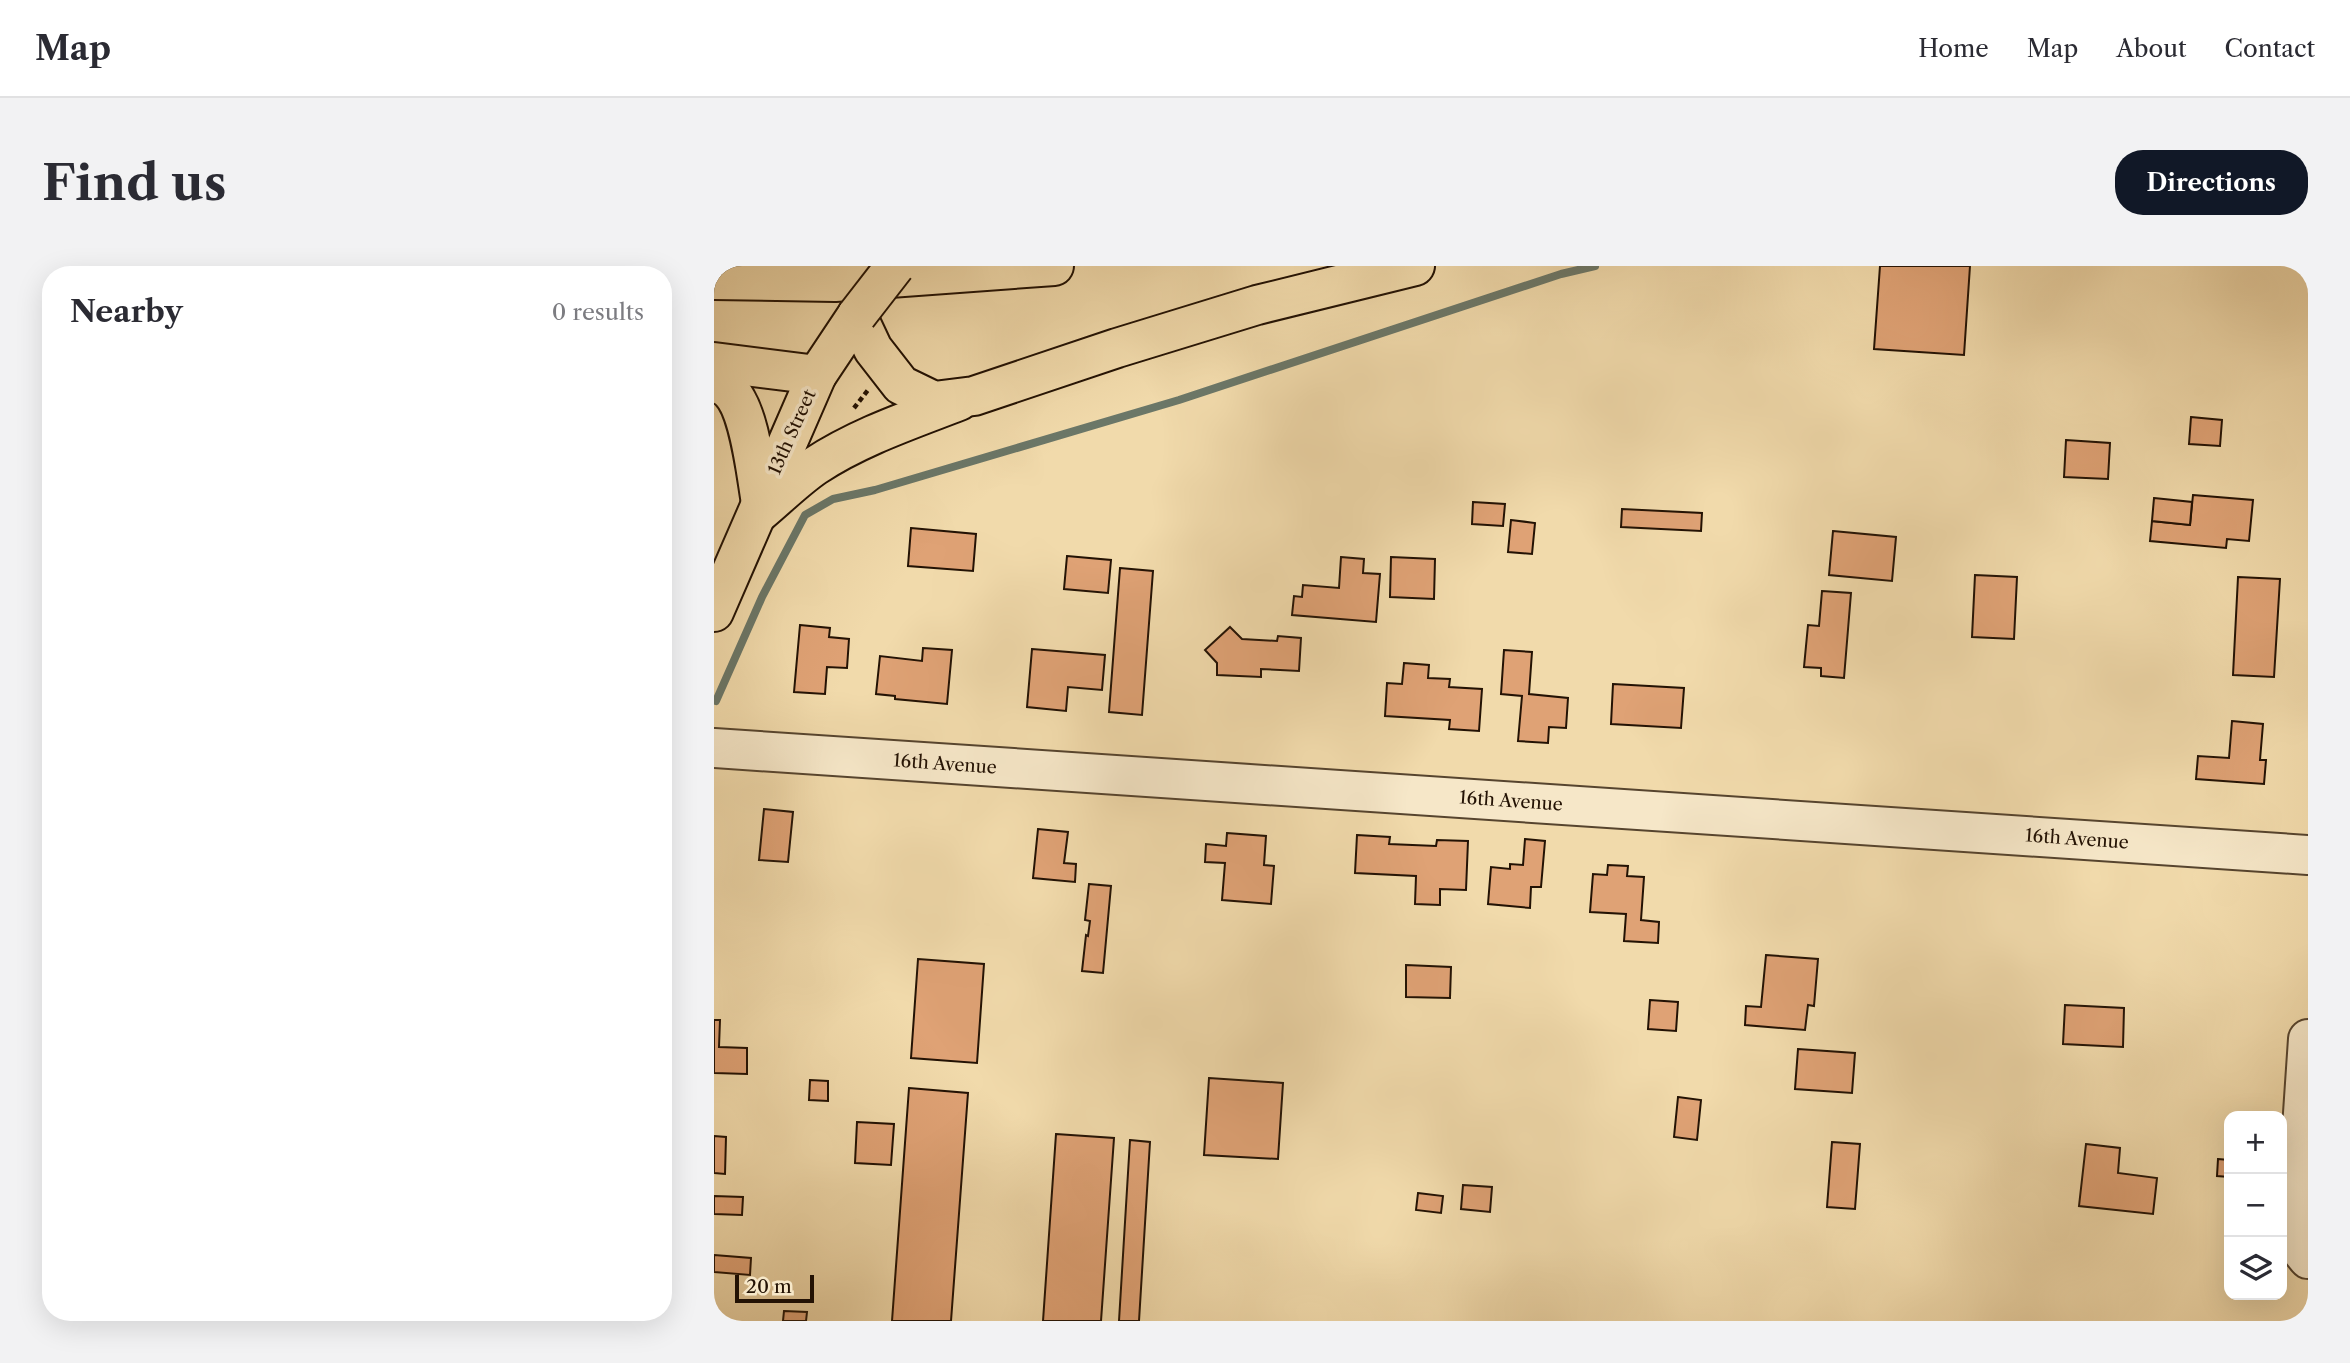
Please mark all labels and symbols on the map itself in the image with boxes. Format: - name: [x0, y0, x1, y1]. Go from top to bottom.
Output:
- street label: 13th Street: [763, 385, 821, 478]
- street label: 16th Avenue: [892, 749, 998, 779]
- street label: 16th Avenue: [1458, 786, 1564, 816]
- street label: 16th Avenue: [2024, 824, 2130, 854]
- scale bar: [735, 1272, 814, 1304]

